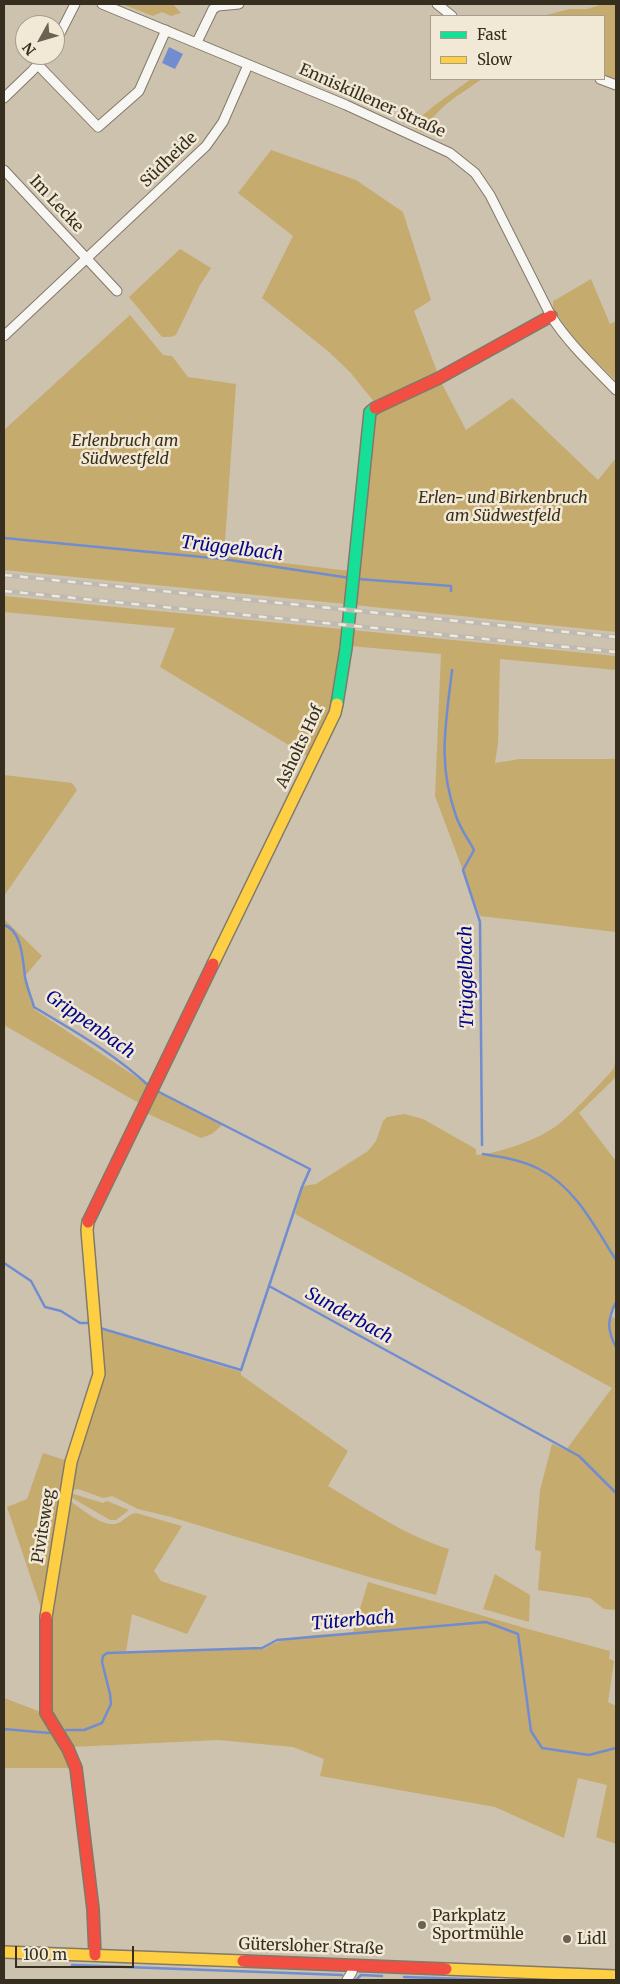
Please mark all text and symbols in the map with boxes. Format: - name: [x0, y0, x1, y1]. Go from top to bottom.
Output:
- north arrow: [15, 15, 65, 65]
- legend: [430, 15, 605, 80]
- text: Fast: [477, 25, 507, 44]
- text: N: [19, 39, 40, 59]
- text: Slow: [477, 50, 512, 69]
- street label: Enniskillener Straße: [296, 60, 448, 142]
- street label: Südheide: [137, 128, 201, 192]
- street label: Im Lecke: [25, 172, 87, 236]
- park label: Erlenbruch am Südwestfeld: [72, 431, 178, 469]
- park label: Erlen- und Birkenbruch am Südwestfeld: [418, 488, 588, 526]
- water label: Trüggelbach: [180, 532, 284, 566]
- street label: Asholts Hof: [272, 703, 328, 791]
- water label: Trüggelbach: [455, 925, 479, 1029]
- water label: Grippenbach: [41, 986, 139, 1064]
- water label: Sunderbach: [302, 1283, 396, 1349]
- street label: Pivitsweg: [29, 1488, 59, 1564]
- water label: Tüterbach: [310, 1607, 396, 1635]
- place label: Parkplatz Sportmühle: [432, 1906, 524, 1944]
- marker: Parkplatz Sportmühle: [416, 1919, 428, 1931]
- place label: Lidl: [577, 1929, 607, 1949]
- marker: Lidl: [561, 1933, 573, 1945]
- street label: Gütersloher Straße: [238, 1935, 384, 1959]
- scale bar: [18, 1936, 136, 1968]
- text: 100 m: [23, 1945, 67, 1964]

